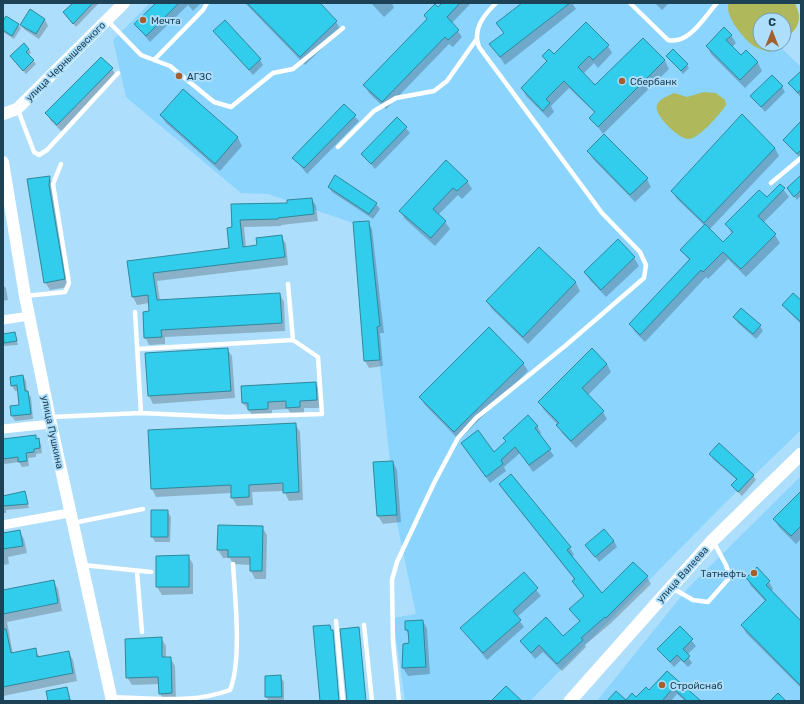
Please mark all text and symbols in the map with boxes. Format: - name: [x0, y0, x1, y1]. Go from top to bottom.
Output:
- north arrow: [752, 12, 792, 52]
- marker: Мечта: [138, 15, 148, 25]
- place label: Мечта: [151, 15, 181, 27]
- text: С: [768, 16, 776, 29]
- street label: улица Чернышевского: [23, 19, 108, 104]
- marker: АГЗС: [174, 71, 184, 81]
- place label: АГЗС: [187, 71, 212, 83]
- marker: Сбербанк: [617, 76, 627, 86]
- place label: Сбербанк: [630, 76, 677, 88]
- street label: улица Пушкина: [38, 394, 66, 470]
- street label: улица Валеева: [654, 544, 711, 605]
- place label: Татнефть: [701, 568, 746, 580]
- marker: Татнефть: [749, 568, 759, 578]
- marker: Стройснаб: [657, 680, 667, 690]
- place label: Стройснаб: [670, 680, 723, 692]

